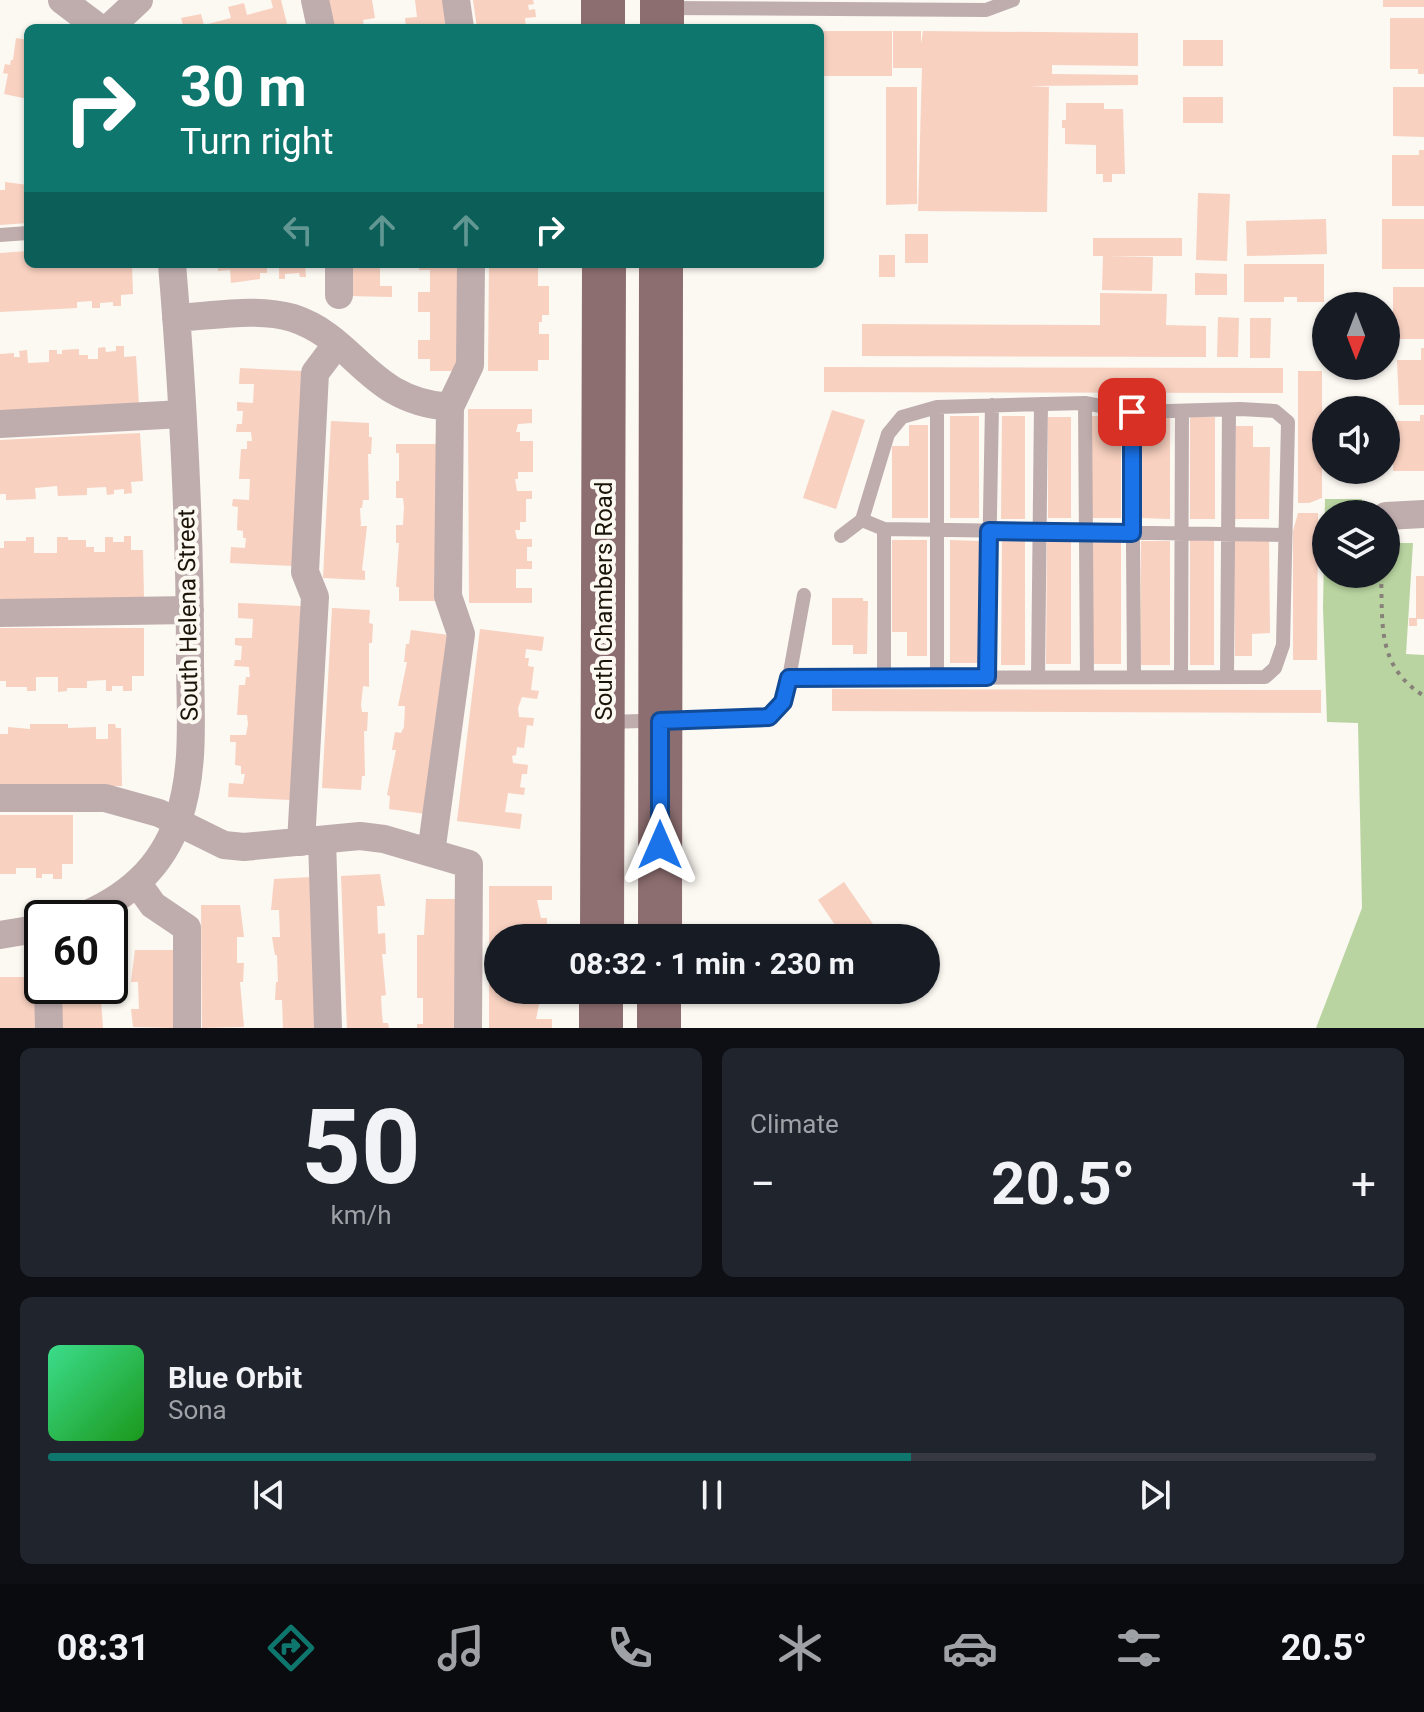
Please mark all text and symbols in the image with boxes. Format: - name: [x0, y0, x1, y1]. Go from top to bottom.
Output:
- text: 30 m: [180, 54, 307, 120]
- icon: right: [48, 56, 152, 160]
- text: Turn right: [180, 121, 333, 163]
- icon: left: [276, 208, 320, 252]
- icon: ahead: [360, 208, 404, 252]
- icon: ahead: [444, 208, 488, 252]
- icon: right: [528, 208, 572, 252]
- north arrow: [1312, 292, 1400, 380]
- map controls: [1312, 292, 1400, 588]
- pin: [1098, 378, 1166, 446]
- icon: arrive: [1110, 390, 1154, 434]
- button: sound: [1312, 396, 1400, 484]
- street label: South Chambers Road: [590, 482, 618, 720]
- button: layers: [1312, 500, 1400, 588]
- street label: South Helena Street: [172, 509, 204, 721]
- position arrow: [618, 803, 702, 887]
- speed limit sign: 60: [24, 900, 128, 1004]
- text: 08:32 · 1 min · 230 m: [569, 946, 855, 981]
- text: 50: [301, 1087, 421, 1208]
- text: Climate: [750, 1109, 839, 1139]
- text: 20.5°: [991, 1148, 1135, 1219]
- text: −: [750, 1158, 775, 1210]
- text: +: [1351, 1158, 1376, 1210]
- text: km/h: [330, 1200, 392, 1230]
- text: Blue Orbit: [168, 1360, 302, 1395]
- text: Sona: [168, 1395, 227, 1425]
- icon: previous: [247, 1473, 291, 1517]
- icon: pause: [690, 1473, 734, 1517]
- icon: next: [1133, 1473, 1177, 1517]
- icon: directions: [263, 1620, 319, 1676]
- icon: music: [433, 1620, 489, 1676]
- icon: phone: [602, 1620, 658, 1676]
- icon: climate: [772, 1620, 828, 1676]
- icon: car: [942, 1620, 998, 1676]
- icon: filters: [1111, 1620, 1167, 1676]
- text: 08:31: [57, 1627, 150, 1669]
- text: 20.5°: [1281, 1627, 1367, 1669]

